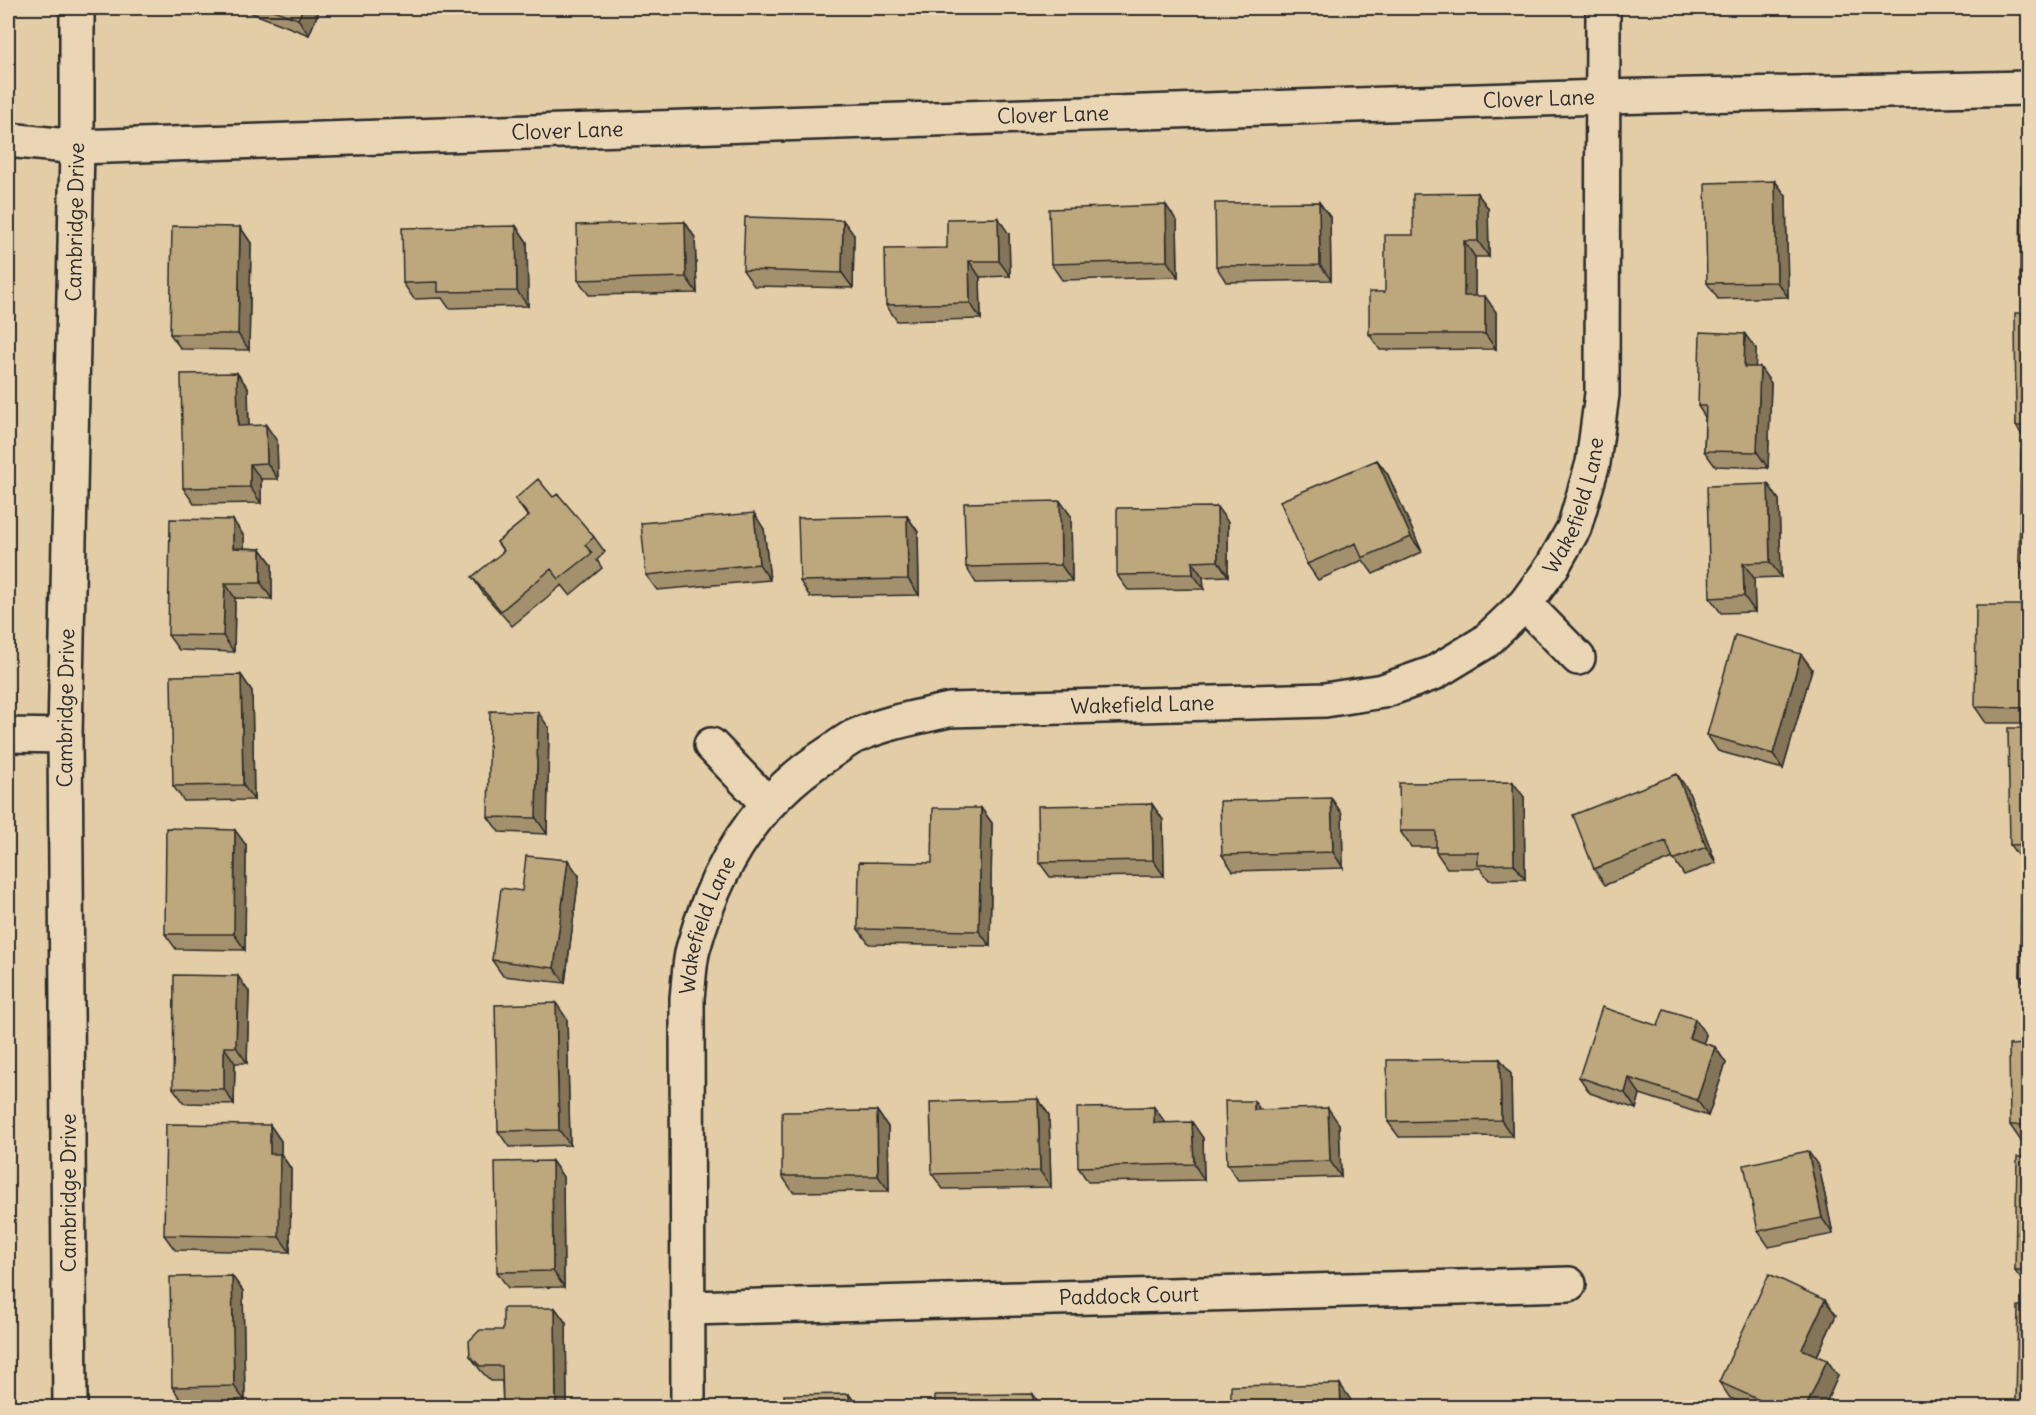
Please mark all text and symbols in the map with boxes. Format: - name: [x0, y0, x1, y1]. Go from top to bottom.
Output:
- street label: Clover Lane: [1482, 83, 1595, 114]
- street label: Clover Lane: [997, 99, 1110, 130]
- street label: Clover Lane: [511, 115, 624, 146]
- street label: Cambridge Drive: [60, 142, 90, 302]
- street label: Wakefield Lane: [1537, 436, 1609, 579]
- street label: Cambridge Drive: [51, 628, 80, 788]
- street label: Wakefield Lane: [1070, 689, 1215, 720]
- street label: Wakefield Lane: [674, 851, 741, 995]
- street label: Cambridge Drive: [55, 1114, 82, 1272]
- street label: Paddock Court: [1058, 1280, 1199, 1311]

